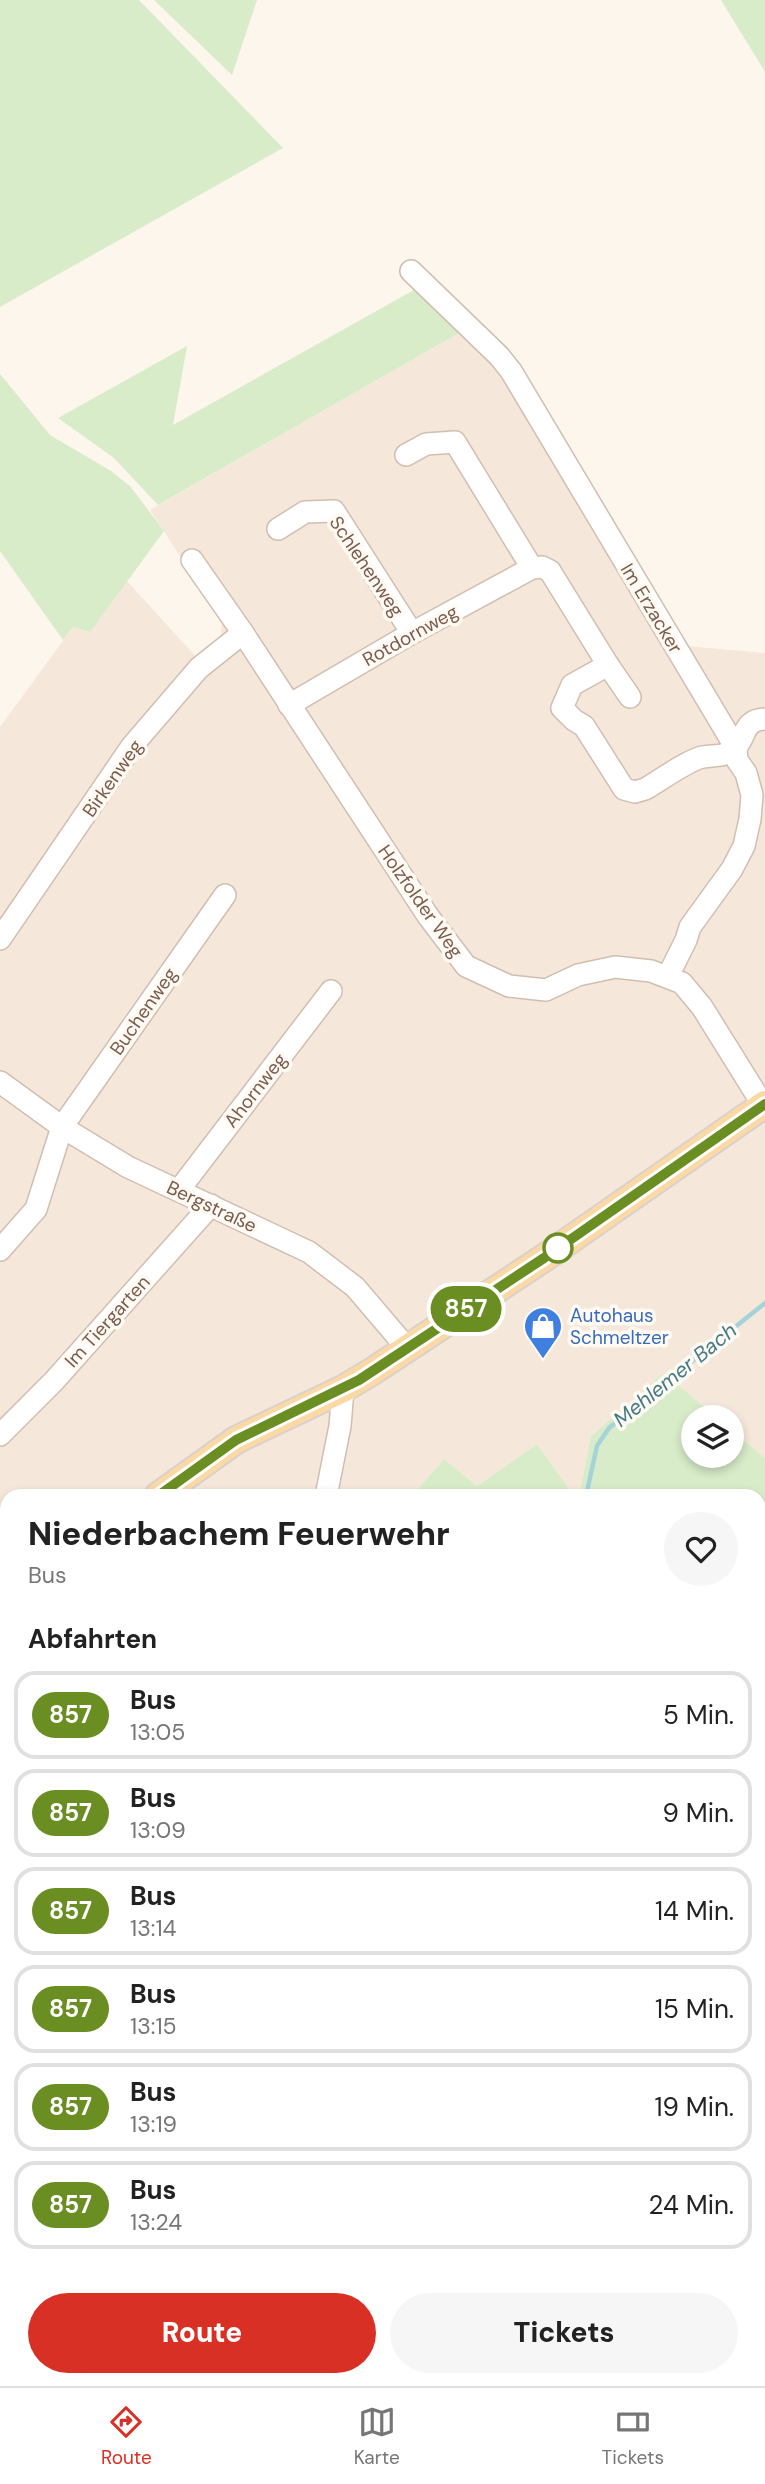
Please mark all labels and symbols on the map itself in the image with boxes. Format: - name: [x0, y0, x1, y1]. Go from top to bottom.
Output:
- street label: Schlehenweg: [324, 511, 410, 622]
- street label: Im Erzacker: [615, 559, 688, 658]
- street label: Rotdornweg: [358, 599, 463, 672]
- street label: Birkenweg: [77, 734, 148, 822]
- street label: Holzfolder Weg: [372, 840, 469, 963]
- street label: Buchenweg: [104, 962, 183, 1060]
- street label: Ahornweg: [218, 1048, 293, 1133]
- street label: Bergstraße: [163, 1175, 261, 1238]
- unlabelled marker: [543, 1233, 573, 1263]
- street label: Im Tiergarten: [59, 1270, 156, 1373]
- line badge: 857: [426, 1286, 506, 1332]
- place label: Autohaus Schmeltzer: [570, 1303, 669, 1350]
- shop icon: Autohaus Schmeltzer: [522, 1305, 564, 1360]
- water label: Mehlemer Bach: [607, 1317, 743, 1433]

